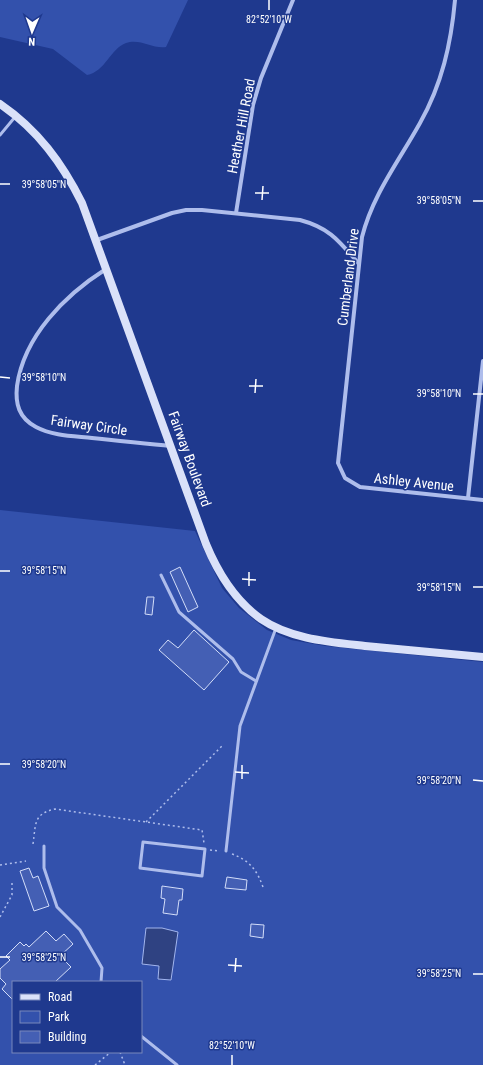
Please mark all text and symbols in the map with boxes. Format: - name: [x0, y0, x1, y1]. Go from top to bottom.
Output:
- north arrow: [12, 12, 52, 52]
- text: 82°52'10"W: [246, 14, 292, 25]
- text: N: [28, 35, 35, 48]
- street label: Heather Hill Road: [224, 77, 258, 175]
- text: 39°58'05"N: [22, 179, 66, 190]
- text: 39°58'05"N: [417, 195, 461, 206]
- street label: Cumberland Drive: [334, 227, 362, 327]
- text: 39°58'10"N: [22, 372, 66, 383]
- text: 39°58'10"N: [417, 388, 461, 399]
- street label: Fairway Boulevard: [165, 409, 215, 509]
- street label: Fairway Circle: [50, 412, 129, 438]
- street label: Ashley Avenue: [373, 470, 455, 494]
- text: 39°58'15"N: [22, 565, 66, 576]
- text: 39°58'15"N: [417, 582, 461, 593]
- text: 39°58'20"N: [22, 759, 66, 770]
- text: 39°58'20"N: [417, 775, 461, 786]
- text: 39°58'25"N: [22, 952, 66, 963]
- text: 39°58'25"N: [417, 968, 461, 979]
- legend: [12, 981, 142, 1053]
- text: Road: [48, 990, 72, 1004]
- text: Park: [48, 1010, 70, 1024]
- text: Building: [48, 1030, 86, 1044]
- text: 82°52'10"W: [209, 1040, 255, 1051]

